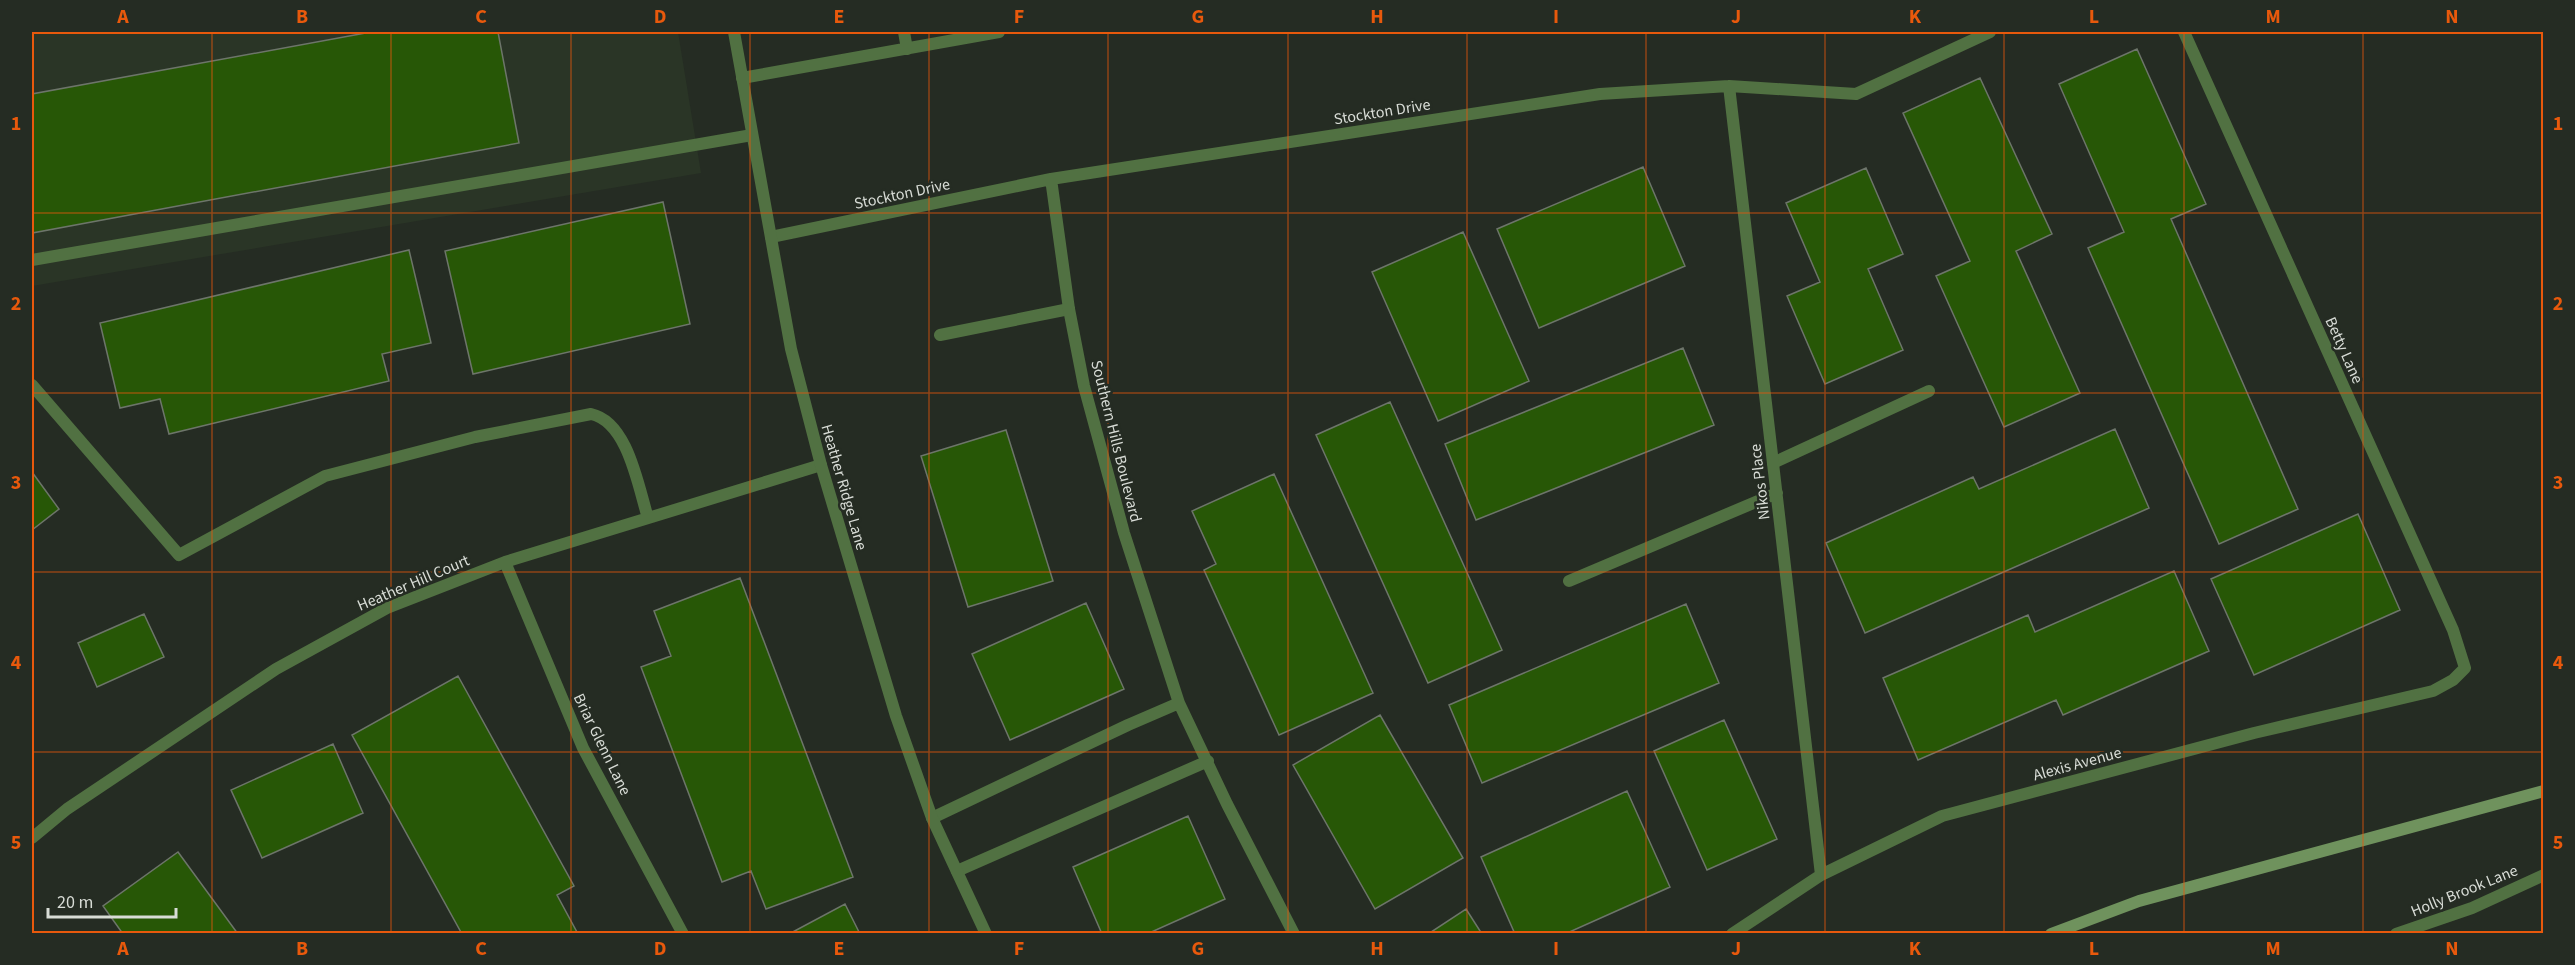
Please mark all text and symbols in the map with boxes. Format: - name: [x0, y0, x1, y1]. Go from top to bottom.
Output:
- text: A: [116, 3, 129, 31]
- text: B: [296, 3, 308, 31]
- text: C: [475, 3, 487, 31]
- text: D: [654, 3, 666, 31]
- text: E: [834, 3, 844, 31]
- text: F: [1014, 3, 1024, 31]
- text: G: [1192, 3, 1204, 31]
- text: H: [1370, 3, 1384, 31]
- text: I: [1553, 3, 1559, 31]
- text: J: [1731, 3, 1741, 31]
- text: K: [1909, 3, 1922, 31]
- text: L: [2089, 3, 2099, 31]
- text: M: [2265, 3, 2281, 31]
- text: N: [2445, 3, 2459, 31]
- street label: Stockton Drive: [1332, 93, 1432, 130]
- text: 1: [11, 110, 21, 138]
- text: 1: [2553, 110, 2563, 138]
- street label: Stockton Drive: [852, 173, 952, 215]
- text: 2: [11, 290, 21, 318]
- text: 2: [2553, 290, 2563, 318]
- street label: Betty Lane: [2320, 314, 2369, 387]
- street label: Southern Hills Boulevard: [1085, 358, 1147, 525]
- street label: Heather Ridge Lane: [816, 422, 873, 553]
- street label: Nikos Place: [1744, 442, 1776, 521]
- text: 3: [11, 469, 21, 497]
- text: 3: [2553, 469, 2563, 497]
- street label: Heather Hill Court: [354, 549, 473, 616]
- text: 4: [11, 649, 22, 677]
- text: 4: [2553, 649, 2564, 677]
- street label: Briar Glenn Lane: [568, 690, 636, 799]
- street label: Alexis Avenue: [2031, 742, 2124, 786]
- text: 5: [11, 829, 21, 857]
- text: 5: [2553, 829, 2563, 857]
- street label: Holly Brook Lane: [2408, 859, 2521, 922]
- scale bar: [48, 881, 176, 919]
- text: 20 m: [57, 890, 93, 915]
- text: A: [116, 935, 129, 963]
- text: B: [296, 935, 308, 963]
- text: C: [475, 935, 487, 963]
- text: D: [654, 935, 666, 963]
- text: E: [834, 935, 844, 963]
- text: F: [1014, 935, 1024, 963]
- text: G: [1192, 935, 1204, 963]
- text: H: [1370, 935, 1384, 963]
- text: I: [1553, 935, 1559, 963]
- text: J: [1731, 935, 1741, 963]
- text: K: [1909, 935, 1922, 963]
- text: L: [2089, 935, 2099, 963]
- text: M: [2265, 935, 2281, 963]
- text: N: [2445, 935, 2459, 963]

